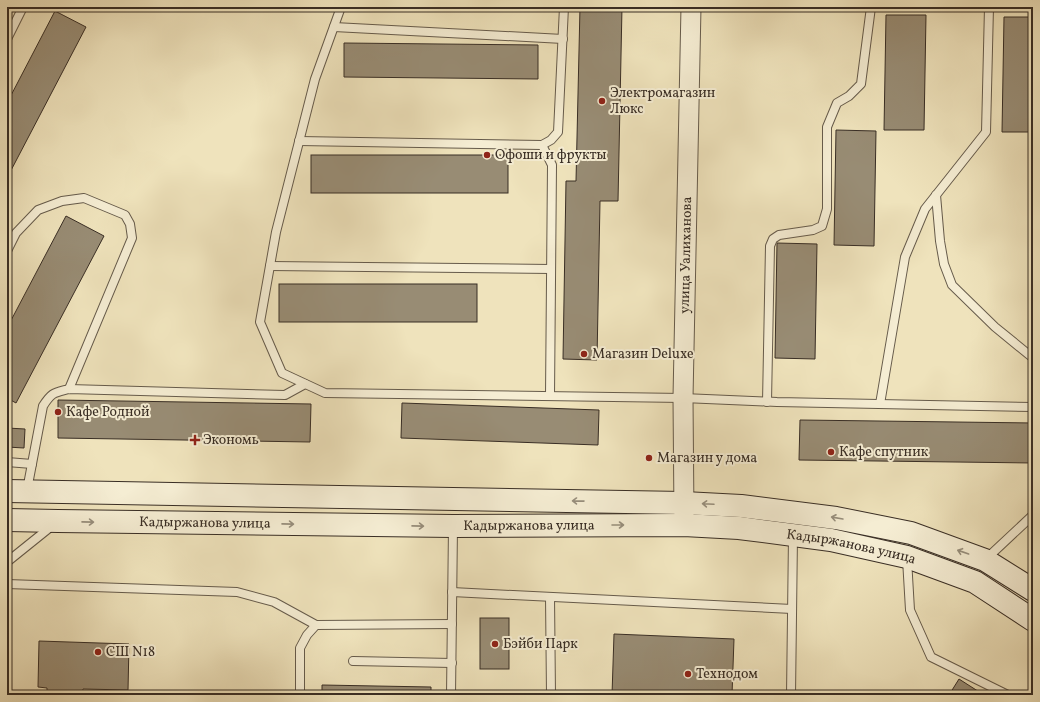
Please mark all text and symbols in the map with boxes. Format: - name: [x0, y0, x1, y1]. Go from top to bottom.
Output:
- place label: Электромагазин Люкс: [610, 84, 716, 119]
- marker: Электромагазин Люкс: [597, 96, 607, 106]
- place label: Офоши и фрукты: [495, 146, 606, 165]
- marker: Офоши и фрукты: [482, 150, 492, 160]
- street label: улица Уалиханова: [675, 196, 697, 314]
- place label: Магазин Deluxe: [592, 345, 694, 364]
- marker: Магазин Deluxe: [579, 349, 589, 359]
- place label: Кафе Родной: [66, 403, 150, 422]
- marker: Кафе Родной: [53, 407, 63, 417]
- place label: Экономь: [203, 431, 259, 450]
- marker: Экономь: [190, 435, 200, 445]
- place label: Кафе спутник: [839, 443, 929, 462]
- marker: Кафе спутник: [826, 447, 836, 457]
- place label: Магазин у дома: [657, 449, 757, 468]
- marker: Магазин у дома: [644, 453, 654, 463]
- one-way arrow: [572, 497, 585, 505]
- one-way arrow: [702, 501, 715, 508]
- street label: Кадыржанова улица: [139, 513, 271, 533]
- one-way arrow: [831, 514, 844, 522]
- street label: Кадыржанова улица: [463, 516, 595, 535]
- one-way arrow: [81, 518, 94, 526]
- one-way arrow: [281, 520, 294, 528]
- one-way arrow: [611, 521, 624, 529]
- one-way arrow: [411, 522, 424, 530]
- street label: Кадыржанова улица: [785, 525, 919, 569]
- one-way arrow: [957, 547, 969, 555]
- place label: Бэйби Парк: [503, 635, 578, 654]
- marker: Бэйби Парк: [490, 639, 500, 649]
- place label: СШ N18: [106, 643, 155, 662]
- marker: СШ N18: [93, 647, 103, 657]
- place label: Технодом: [696, 665, 758, 684]
- marker: Технодом: [683, 669, 693, 679]

